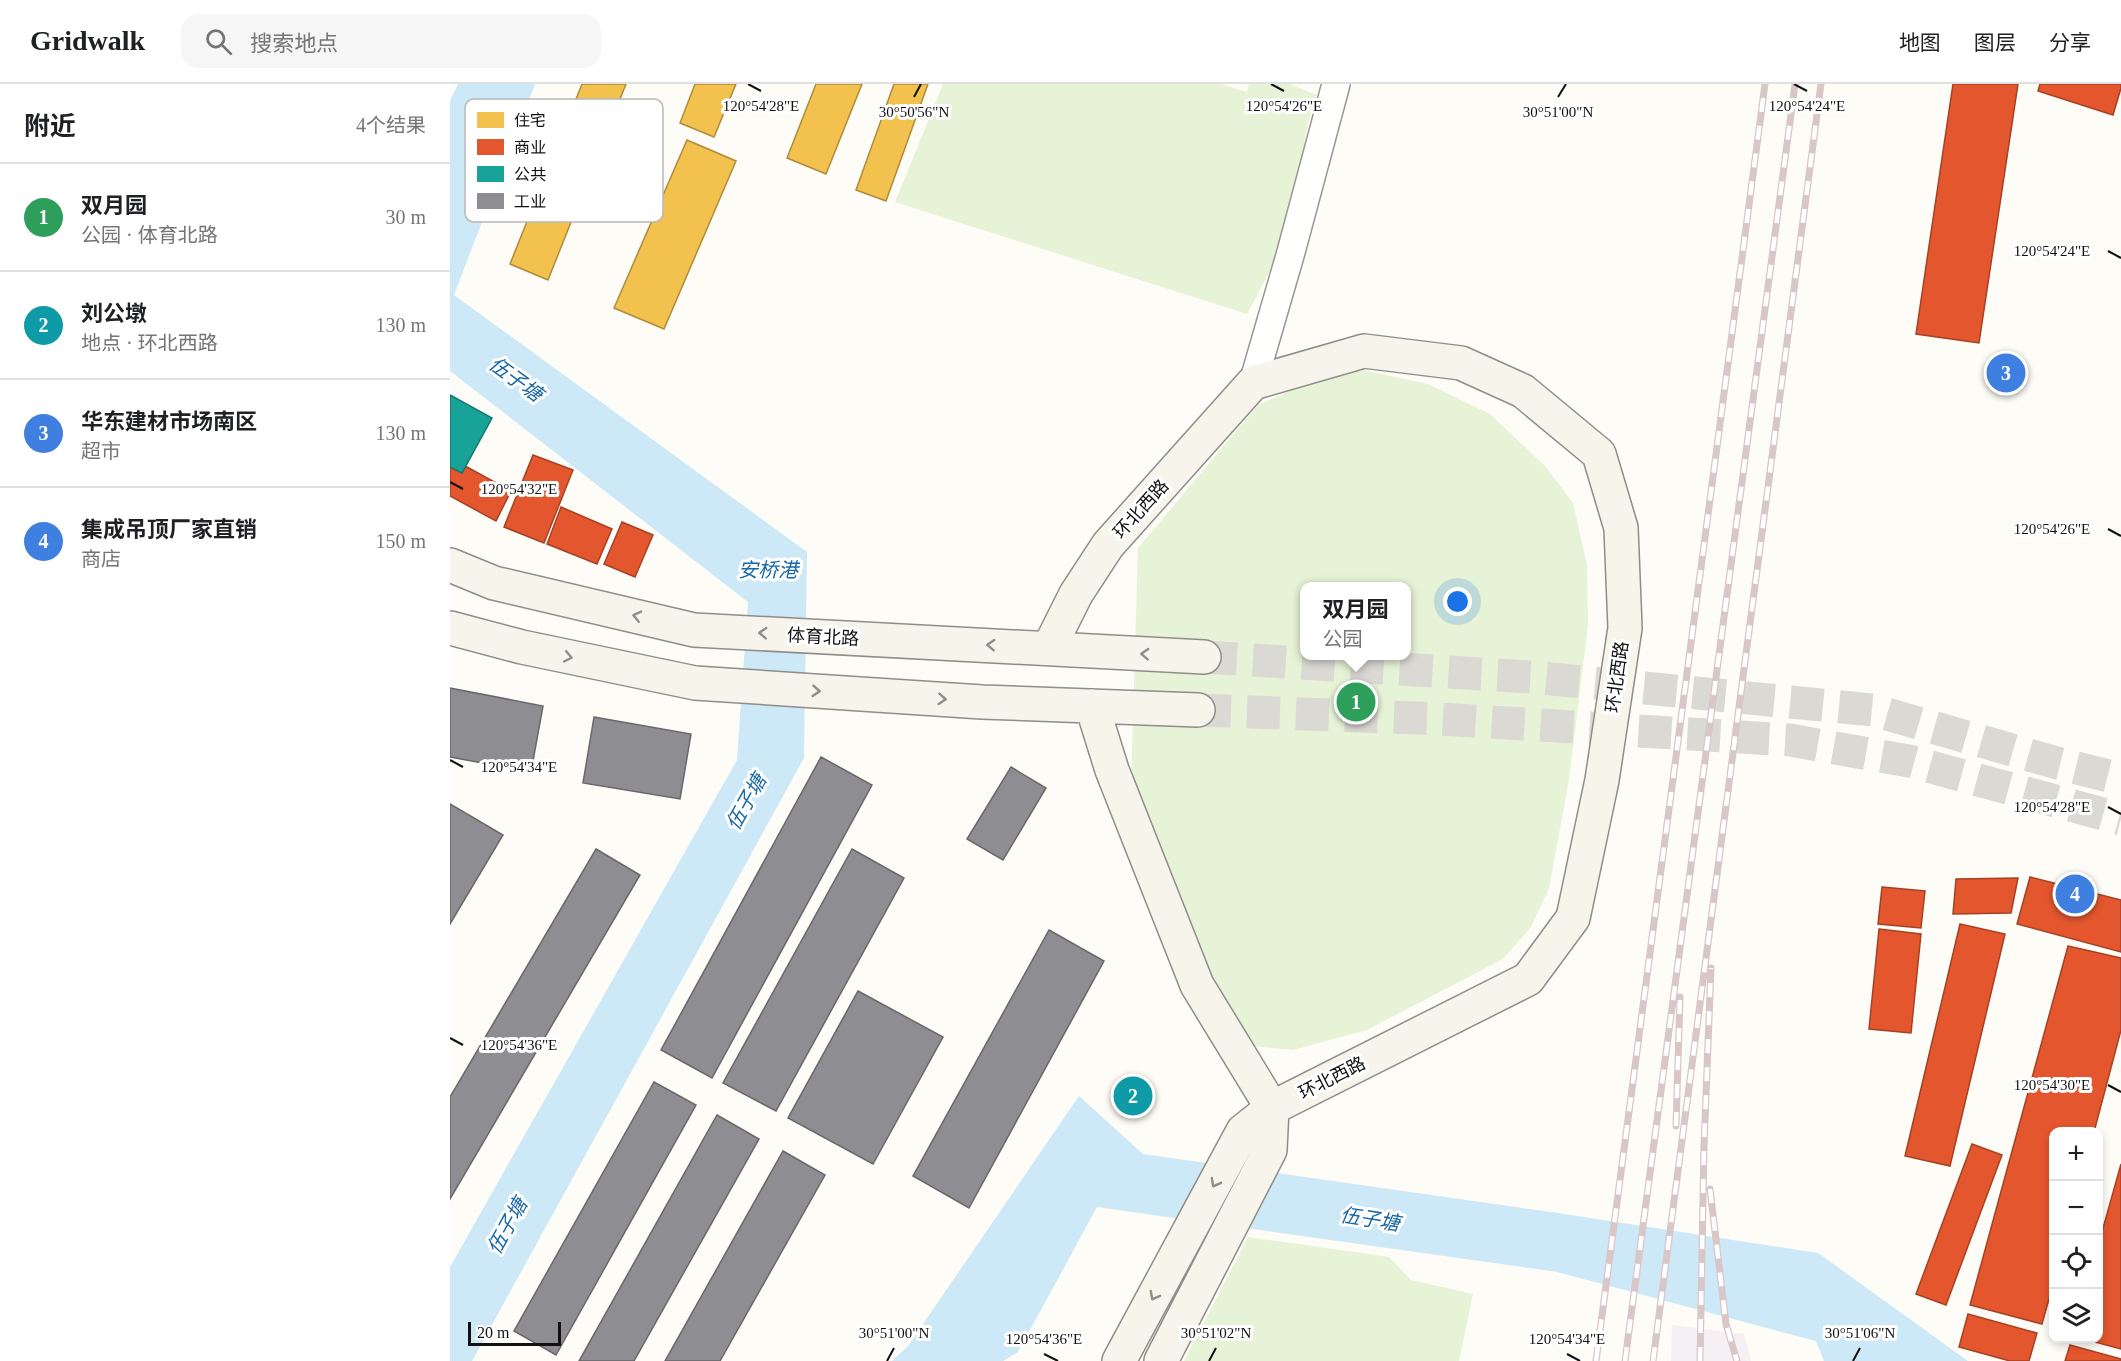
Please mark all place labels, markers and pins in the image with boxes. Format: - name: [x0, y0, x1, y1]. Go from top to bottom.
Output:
- pin: 3: [1986, 350, 2026, 396]
- pin: 1: [1336, 680, 1376, 724]
- pin: 4: [2056, 872, 2094, 916]
- pin: 2: [1114, 1074, 1152, 1118]

